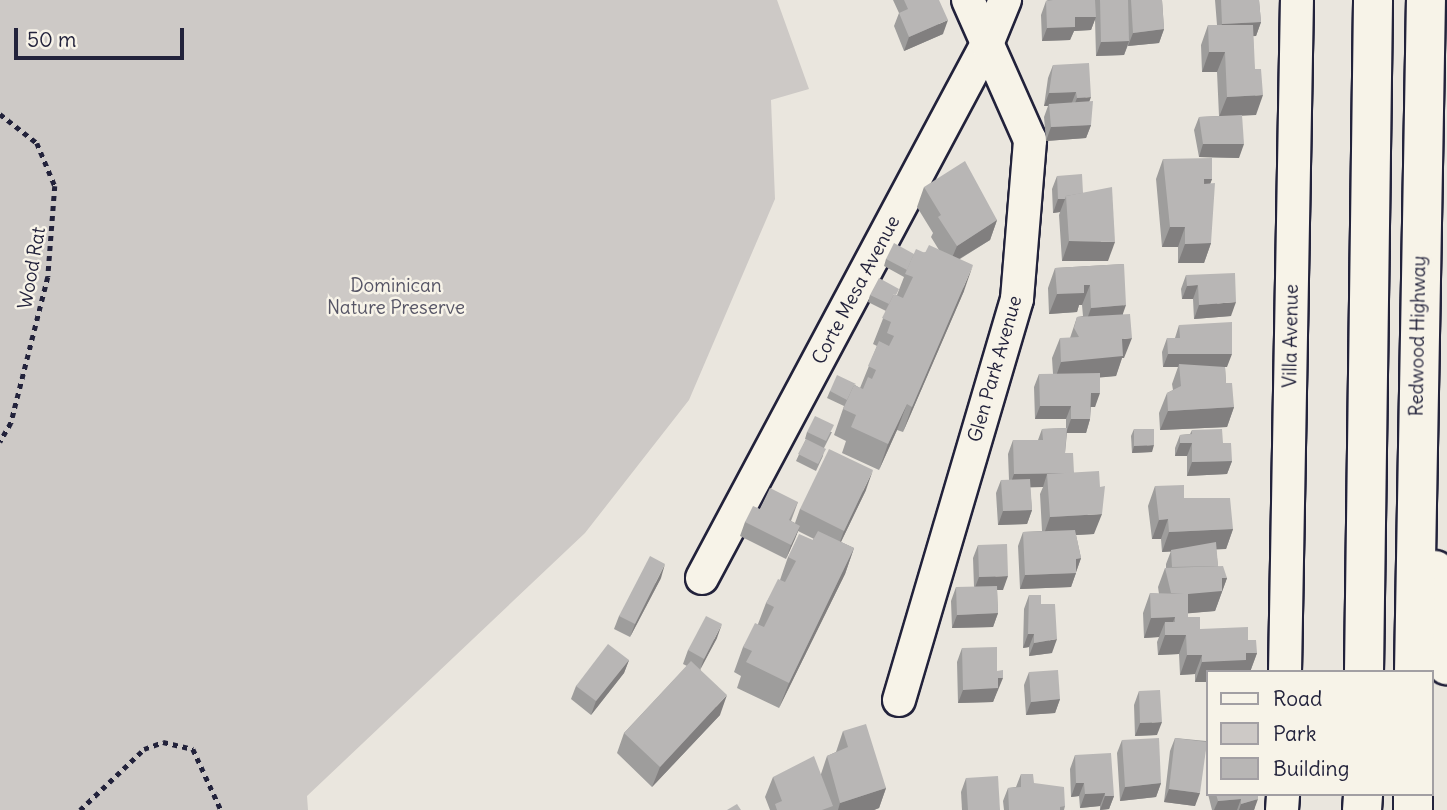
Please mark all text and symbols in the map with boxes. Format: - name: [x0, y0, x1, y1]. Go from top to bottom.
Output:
- scale bar: [18, 14, 187, 58]
- text: 50 m: [27, 26, 76, 53]
- street label: Corte Mesa Avenue: [807, 212, 905, 368]
- street label: Wood Rat: [14, 225, 50, 311]
- street label: Redwood Highway: [1405, 255, 1431, 417]
- park label: Dominican Nature Preserve: [327, 275, 465, 319]
- street label: Villa Avenue: [1279, 284, 1303, 388]
- street label: Glen Park Avenue: [963, 293, 1027, 445]
- legend: [1206, 670, 1433, 796]
- text: Road: [1273, 685, 1322, 712]
- text: Park: [1273, 720, 1316, 747]
- text: Building: [1273, 755, 1349, 782]

